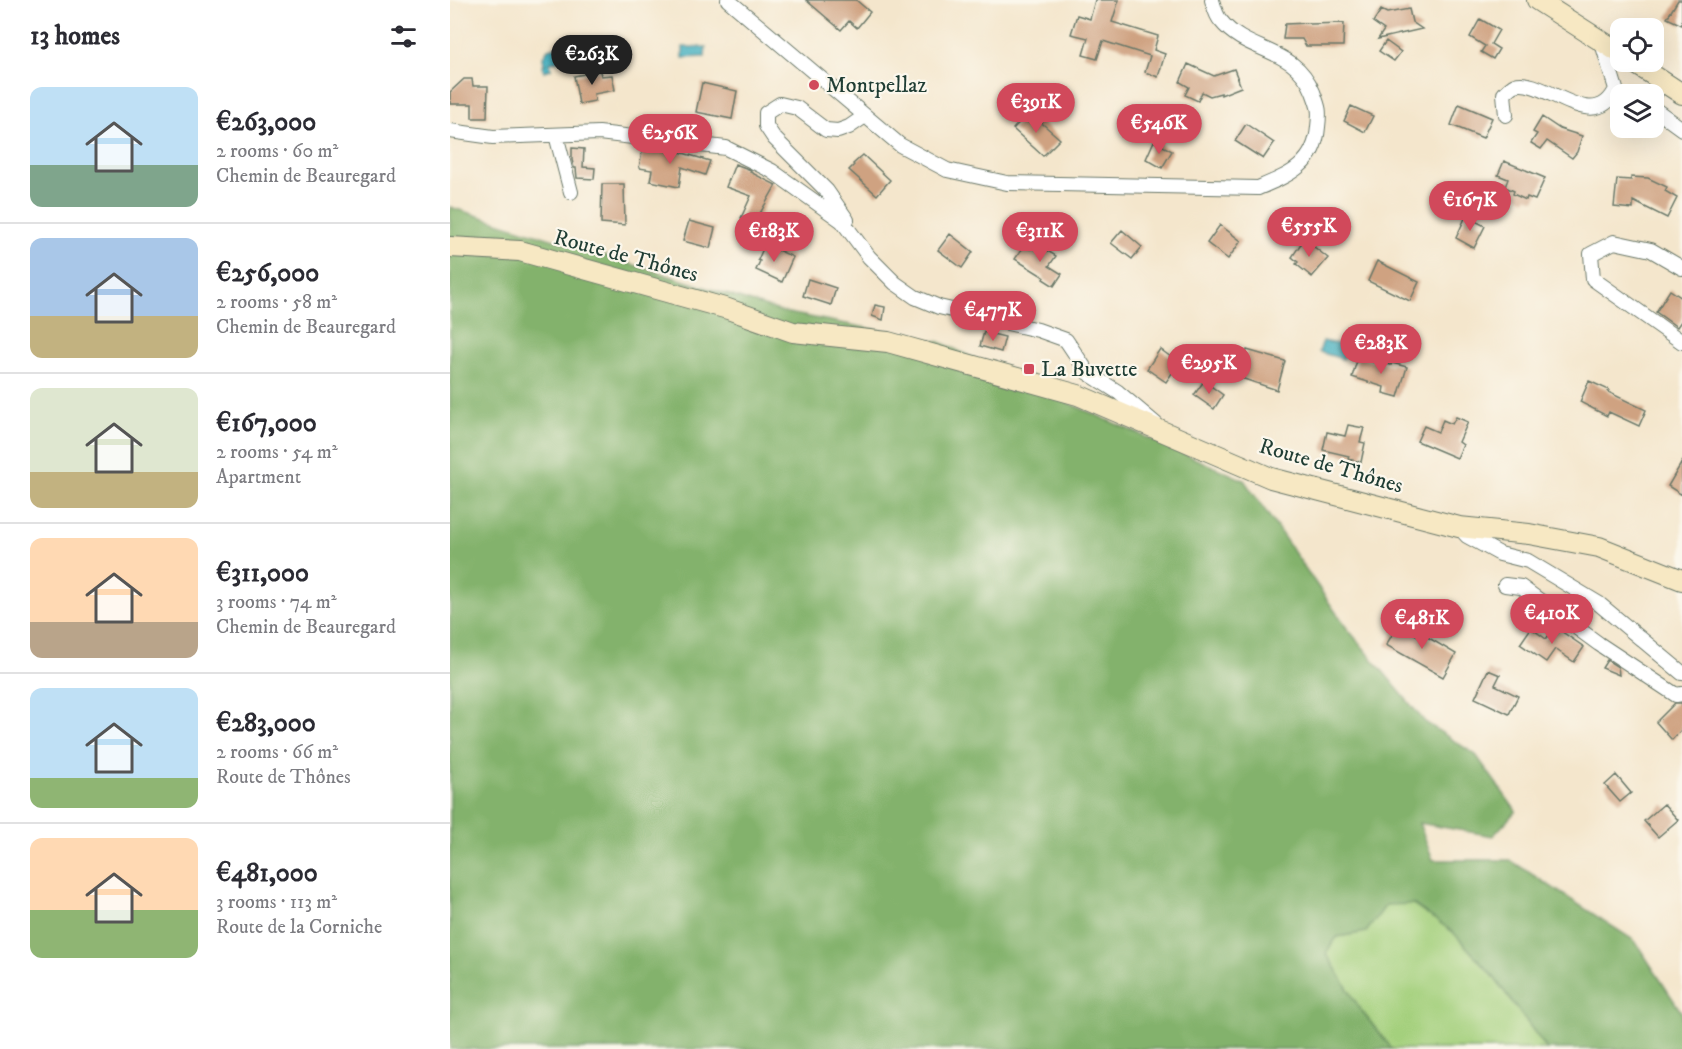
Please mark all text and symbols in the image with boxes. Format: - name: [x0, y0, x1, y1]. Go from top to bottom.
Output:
- map controls: [1610, 18, 1664, 138]
- button: locate: [1610, 18, 1664, 72]
- text: 13 homes: [30, 20, 120, 53]
- icon: filters: [387, 20, 420, 53]
- pin: €263K: [550, 35, 634, 86]
- text: €263K: [565, 42, 619, 67]
- place label: Montpellaz: [826, 72, 928, 99]
- marker: Montpellaz: [807, 78, 821, 92]
- pin: €391K: [994, 83, 1078, 134]
- button: layers: [1610, 84, 1664, 138]
- text: €391K: [1011, 90, 1061, 115]
- pin: €546K: [1117, 104, 1201, 155]
- text: €263,000: [216, 106, 316, 139]
- icon: home: [78, 111, 150, 183]
- text: €546K: [1131, 111, 1187, 136]
- pin: €256K: [628, 114, 712, 165]
- text: €256K: [642, 121, 698, 146]
- text: 2 rooms · 60 m²: [216, 139, 338, 164]
- text: Chemin de Beauregard: [216, 164, 396, 189]
- pin: €167K: [1428, 181, 1512, 232]
- text: €167K: [1443, 188, 1497, 213]
- pin: €555K: [1267, 207, 1351, 258]
- pin: €183K: [732, 212, 816, 263]
- pin: €311K: [998, 212, 1082, 263]
- text: €555K: [1281, 214, 1337, 239]
- text: €183K: [749, 219, 799, 244]
- text: €311K: [1016, 219, 1064, 244]
- street label: Route de Thônes: [551, 224, 701, 288]
- text: €256,000: [216, 257, 319, 290]
- icon: home: [78, 262, 150, 334]
- text: 2 rooms · 58 m²: [216, 290, 337, 315]
- pin: €477K: [951, 291, 1035, 342]
- text: €477K: [964, 298, 1022, 323]
- text: Chemin de Beauregard: [216, 315, 396, 340]
- pin: €283K: [1339, 324, 1423, 375]
- text: €283K: [1354, 331, 1408, 356]
- pin: €295K: [1167, 344, 1251, 395]
- text: €295K: [1181, 351, 1237, 376]
- place label: La Buvette: [1041, 356, 1137, 383]
- marker: La Buvette: [1022, 362, 1036, 376]
- text: €167,000: [216, 407, 317, 440]
- icon: home: [78, 412, 150, 484]
- street label: Route de Thônes: [1256, 433, 1406, 499]
- text: 2 rooms · 54 m²: [216, 440, 338, 465]
- text: Apartment: [216, 465, 301, 490]
- text: €311,000: [216, 557, 309, 590]
- icon: home: [78, 562, 150, 634]
- text: 3 rooms · 74 m²: [216, 590, 337, 615]
- pin: €410K: [1510, 594, 1594, 645]
- pin: €481K: [1380, 599, 1464, 650]
- text: €410K: [1524, 601, 1580, 626]
- text: €481K: [1395, 606, 1449, 631]
- text: Chemin de Beauregard: [216, 615, 396, 640]
- text: €283,000: [216, 707, 316, 740]
- icon: home: [78, 712, 150, 784]
- text: 2 rooms · 66 m²: [216, 740, 338, 765]
- text: Route de Thônes: [216, 765, 351, 790]
- text: €481,000: [216, 857, 318, 890]
- icon: home: [78, 862, 150, 934]
- text: 3 rooms · 113 m²: [216, 890, 337, 915]
- text: Route de la Corniche: [216, 915, 382, 940]

